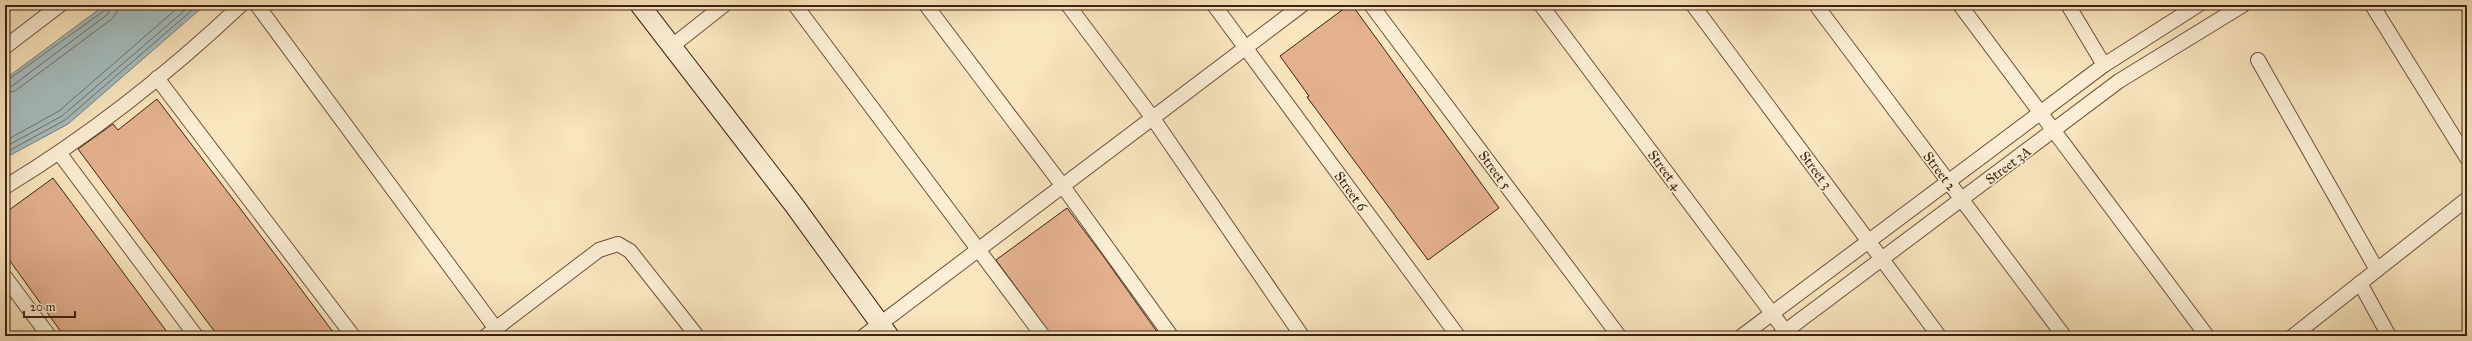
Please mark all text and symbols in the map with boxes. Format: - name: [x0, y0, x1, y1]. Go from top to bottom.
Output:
- street label: Street 3A: [1982, 142, 2035, 188]
- street label: Street 5: [1474, 147, 1515, 193]
- street label: Street 4: [1644, 147, 1686, 195]
- street label: Street 3: [1796, 148, 1835, 193]
- street label: Street 2: [1919, 148, 1960, 194]
- street label: Street 6: [1330, 168, 1371, 215]
- scale bar: [24, 293, 75, 319]
- text: 20 m: [30, 300, 56, 314]

